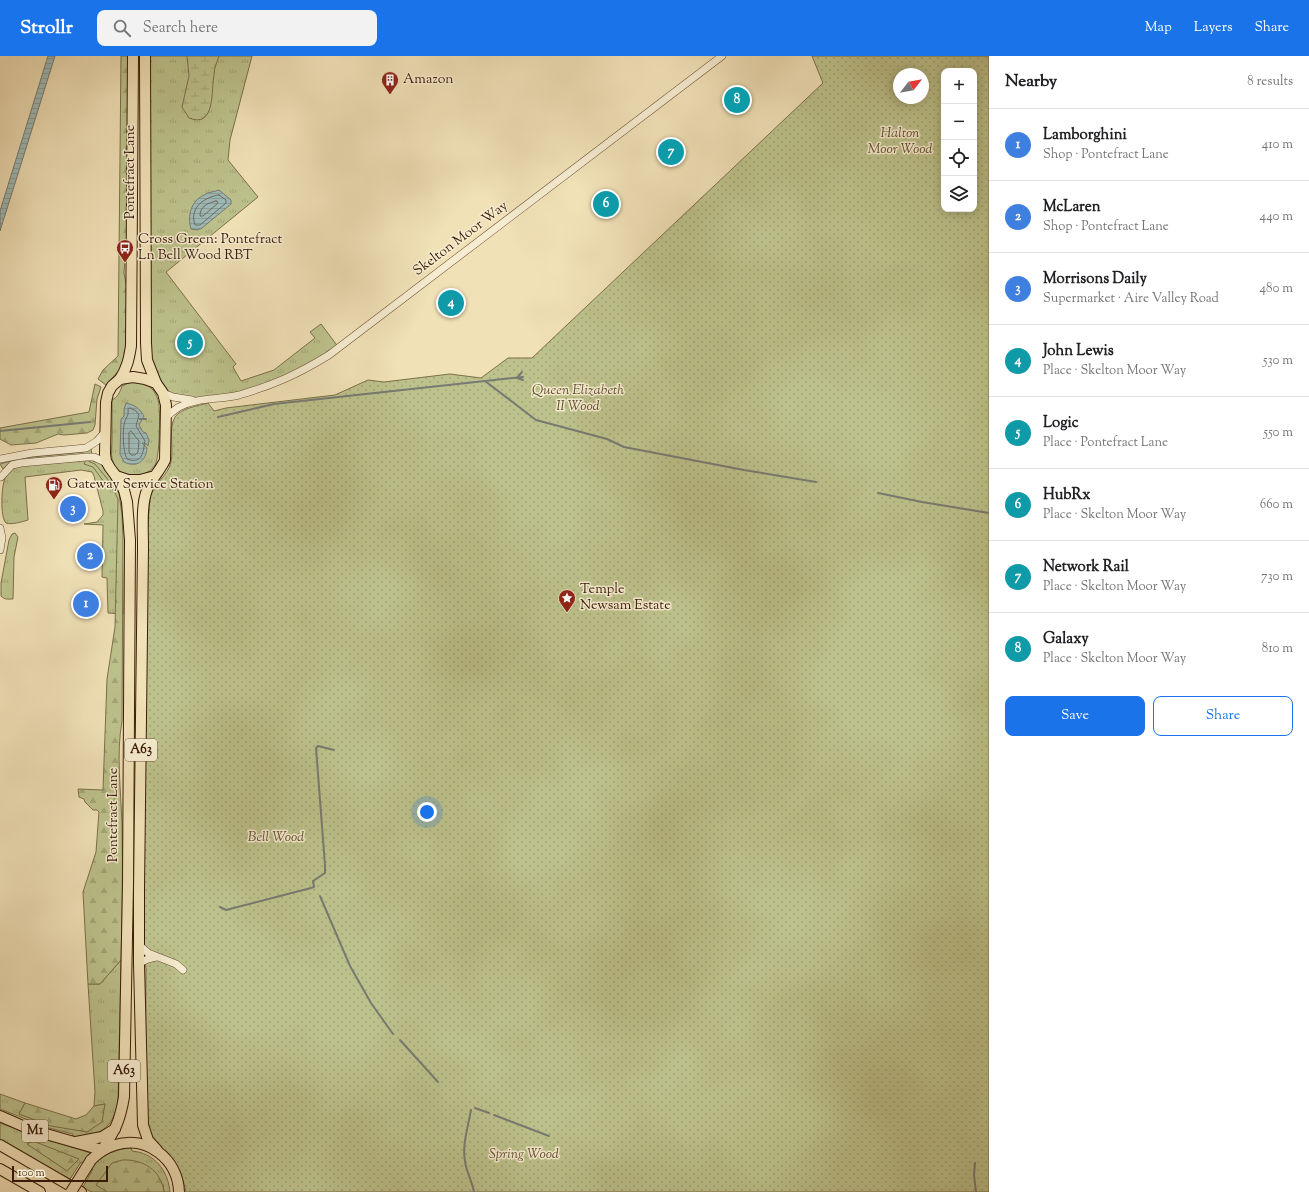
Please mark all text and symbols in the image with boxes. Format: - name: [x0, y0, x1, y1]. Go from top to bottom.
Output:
- search box: [97, 10, 377, 46]
- text: Strollr: [20, 15, 73, 42]
- icon: search: [111, 17, 133, 39]
- text: Search here: [143, 18, 218, 39]
- text: Map: [1145, 18, 1172, 38]
- text: Layers: [1194, 18, 1232, 38]
- text: Share: [1254, 18, 1289, 38]
- north arrow: [893, 68, 929, 104]
- map controls: [941, 68, 977, 212]
- button: +: [941, 68, 977, 104]
- building icon: Amazon: [380, 70, 400, 95]
- place label: Amazon: [403, 70, 454, 90]
- text: Nearby: [1005, 70, 1057, 94]
- text: 8 results: [1247, 73, 1293, 91]
- pin: 8: [724, 85, 750, 115]
- button: −: [941, 104, 977, 140]
- park label: Halton Moor Wood: [868, 124, 933, 160]
- street label: Pontefract Lane: [121, 125, 141, 219]
- text: Lamborghini: [1043, 125, 1127, 146]
- text: 1: [1016, 136, 1020, 154]
- text: 410 m: [1262, 136, 1293, 154]
- pin: 7: [658, 137, 684, 167]
- button: locate: [941, 140, 977, 176]
- text: Shop · Pontefract Lane: [1043, 146, 1169, 164]
- button: layers: [941, 176, 977, 212]
- pin: 6: [593, 189, 619, 219]
- street label: Skelton Moor Way: [410, 197, 513, 281]
- text: McLaren: [1043, 197, 1101, 218]
- text: 2: [1015, 208, 1021, 226]
- text: 440 m: [1260, 208, 1293, 226]
- text: Shop · Pontefract Lane: [1043, 218, 1169, 236]
- place label: Cross Green: Pontefract Ln Bell Wood RBT: [138, 230, 283, 266]
- bus stop icon: Cross Green: Pontefract Ln Bell Wood RBT: [115, 238, 135, 263]
- text: Morrisons Daily: [1043, 269, 1147, 290]
- text: 3: [1015, 280, 1021, 298]
- text: 480 m: [1260, 280, 1293, 298]
- pin: 4: [438, 288, 464, 318]
- text: Supermarket · Aire Valley Road: [1043, 290, 1219, 308]
- pin: 5: [177, 328, 203, 358]
- text: John Lewis: [1043, 341, 1114, 362]
- text: 4: [1015, 352, 1021, 370]
- text: 530 m: [1263, 352, 1293, 370]
- text: Place · Skelton Moor Way: [1043, 362, 1186, 380]
- park label: Queen Elizabeth II Wood: [532, 381, 624, 417]
- text: Logic: [1043, 413, 1079, 434]
- text: 5: [1016, 424, 1020, 442]
- text: 550 m: [1264, 424, 1293, 442]
- text: Place · Pontefract Lane: [1043, 434, 1168, 452]
- fuel station icon: Gateway Service Station: [44, 475, 64, 500]
- place label: Gateway Service Station: [67, 475, 214, 495]
- text: HubRx: [1043, 485, 1091, 506]
- pin: 3: [60, 494, 86, 524]
- text: 6: [1015, 496, 1021, 514]
- text: 660 m: [1260, 496, 1293, 514]
- text: Place · Skelton Moor Way: [1043, 506, 1186, 524]
- pin: 2: [77, 541, 103, 571]
- text: Network Rail: [1043, 557, 1129, 578]
- text: 7: [1015, 568, 1021, 586]
- text: 730 m: [1261, 568, 1293, 586]
- text: Place · Skelton Moor Way: [1043, 578, 1186, 596]
- place label: Temple Newsam Estate: [580, 580, 671, 616]
- place icon: Temple Newsam Estate: [557, 588, 577, 613]
- pin: 1: [73, 589, 99, 619]
- text: Galaxy: [1043, 629, 1089, 650]
- text: 8: [1015, 640, 1021, 658]
- text: 810 m: [1262, 640, 1293, 658]
- text: Place · Skelton Moor Way: [1043, 650, 1186, 668]
- button: Save: [1005, 696, 1145, 736]
- button: Share: [1153, 696, 1293, 736]
- road number: A63: [125, 739, 157, 761]
- street label: Pontefract Lane: [104, 768, 124, 862]
- your location: [417, 802, 437, 822]
- park label: Bell Wood: [248, 828, 304, 848]
- road number: A63: [108, 1060, 140, 1082]
- road number: M1: [22, 1120, 48, 1142]
- park label: Spring Wood: [489, 1145, 559, 1165]
- scale bar: [12, 1164, 108, 1183]
- text: 100 m: [18, 1165, 45, 1181]

